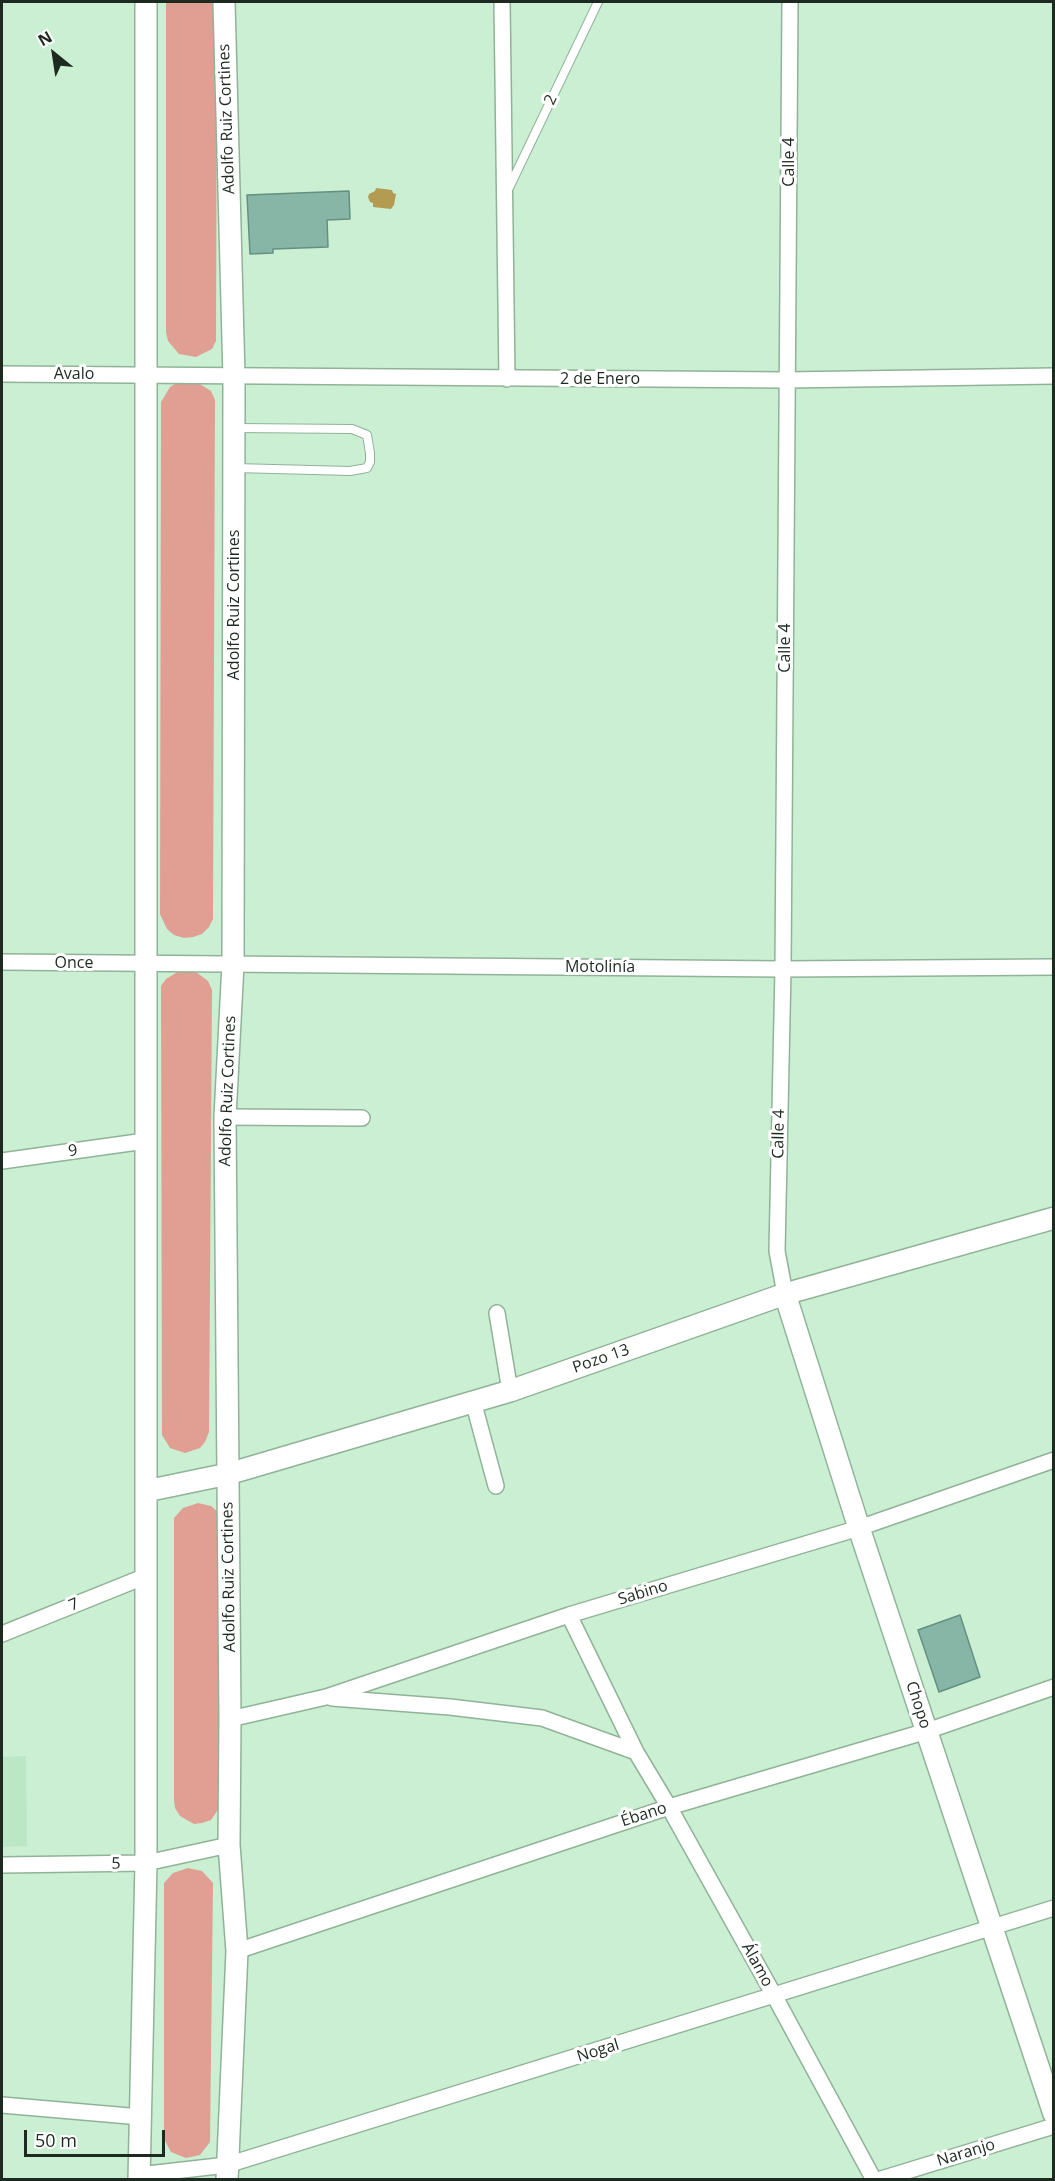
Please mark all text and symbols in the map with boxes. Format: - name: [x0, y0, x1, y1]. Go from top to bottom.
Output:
- north arrow: [24, 24, 84, 84]
- text: N: [34, 26, 56, 51]
- street label: Adolfo Ruiz Cortines: [215, 43, 239, 195]
- street label: 2: [540, 92, 562, 108]
- street label: Calle 4: [779, 137, 799, 187]
- street label: Avalo: [54, 364, 94, 384]
- street label: 2 de Enero: [560, 369, 640, 389]
- street label: Adolfo Ruiz Cortines: [224, 530, 244, 680]
- street label: Calle 4: [775, 623, 795, 673]
- street label: Once: [55, 953, 93, 973]
- street label: Motolinía: [565, 957, 635, 977]
- street label: Adolfo Ruiz Cortines: [216, 1015, 240, 1167]
- street label: Calle 4: [769, 1109, 789, 1159]
- street label: 9: [67, 1141, 79, 1161]
- street label: Pozo 13: [570, 1340, 632, 1378]
- street label: Adolfo Ruiz Cortines: [218, 1502, 240, 1652]
- street label: Sabino: [616, 1576, 670, 1610]
- street label: 7: [66, 1594, 82, 1616]
- street label: Chopo: [901, 1679, 935, 1731]
- street label: Ébano: [619, 1799, 669, 1831]
- street label: 5: [111, 1854, 121, 1874]
- street label: Álamo: [737, 1940, 777, 1990]
- street label: Nogal: [574, 2035, 622, 2067]
- scale bar: [27, 2118, 168, 2156]
- text: 50 m: [35, 2128, 77, 2152]
- street label: Naranjo: [935, 2135, 997, 2171]

